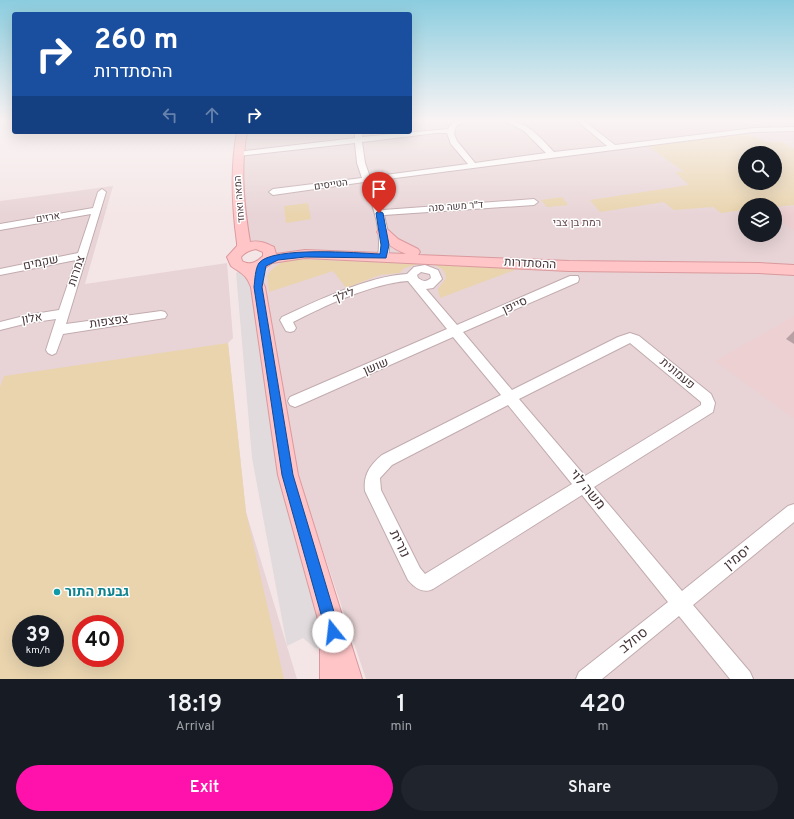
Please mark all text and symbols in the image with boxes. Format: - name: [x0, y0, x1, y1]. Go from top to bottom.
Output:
- text: 260 m: [94, 23, 178, 59]
- icon: right: [28, 28, 80, 80]
- text: ההסתדרות: [94, 61, 173, 84]
- icon: left: [159, 104, 181, 126]
- icon: ahead: [201, 104, 223, 126]
- icon: right: [243, 104, 265, 126]
- map controls: [738, 146, 782, 242]
- button: search: [738, 146, 782, 190]
- pin: [362, 172, 396, 213]
- street label: המאה ואחד: [231, 175, 249, 223]
- street label: הטייסים: [313, 176, 349, 194]
- icon: arrive: [368, 178, 390, 200]
- button: layers: [738, 198, 782, 242]
- street label: ד"ר משה סנה: [428, 199, 484, 215]
- street label: ארזים: [35, 210, 61, 226]
- district label: רמת בן צבי: [553, 216, 601, 230]
- street label: שקמים: [22, 251, 60, 275]
- street label: צמרות: [65, 253, 90, 288]
- street label: ההסתדרות: [503, 255, 557, 273]
- street label: לילך: [331, 285, 357, 307]
- street label: סייפן: [500, 293, 530, 319]
- street label: אלון: [20, 309, 44, 329]
- street label: צפצפות: [88, 311, 130, 333]
- street label: שושן: [361, 355, 391, 379]
- street label: פעמונית: [656, 355, 698, 393]
- street label: משה לוי: [565, 467, 609, 513]
- street label: נורית: [385, 527, 413, 561]
- street label: יסמין: [721, 542, 755, 574]
- place label: גבעת התור: [65, 584, 129, 601]
- marker: גבעת התור: [52, 587, 62, 597]
- position arrow: [312, 611, 354, 653]
- speed limit sign: 40: [72, 615, 124, 667]
- text: 39: [26, 623, 50, 649]
- street label: סחלב: [616, 624, 652, 658]
- text: km/h: [26, 644, 50, 657]
- text: 18:19: [168, 690, 222, 720]
- text: 1: [397, 690, 406, 720]
- text: 420: [580, 690, 626, 720]
- text: Arrival: [176, 719, 215, 735]
- text: min: [390, 719, 412, 735]
- text: m: [598, 719, 609, 735]
- button: Exit: [16, 765, 393, 811]
- button: Share: [401, 765, 778, 811]

